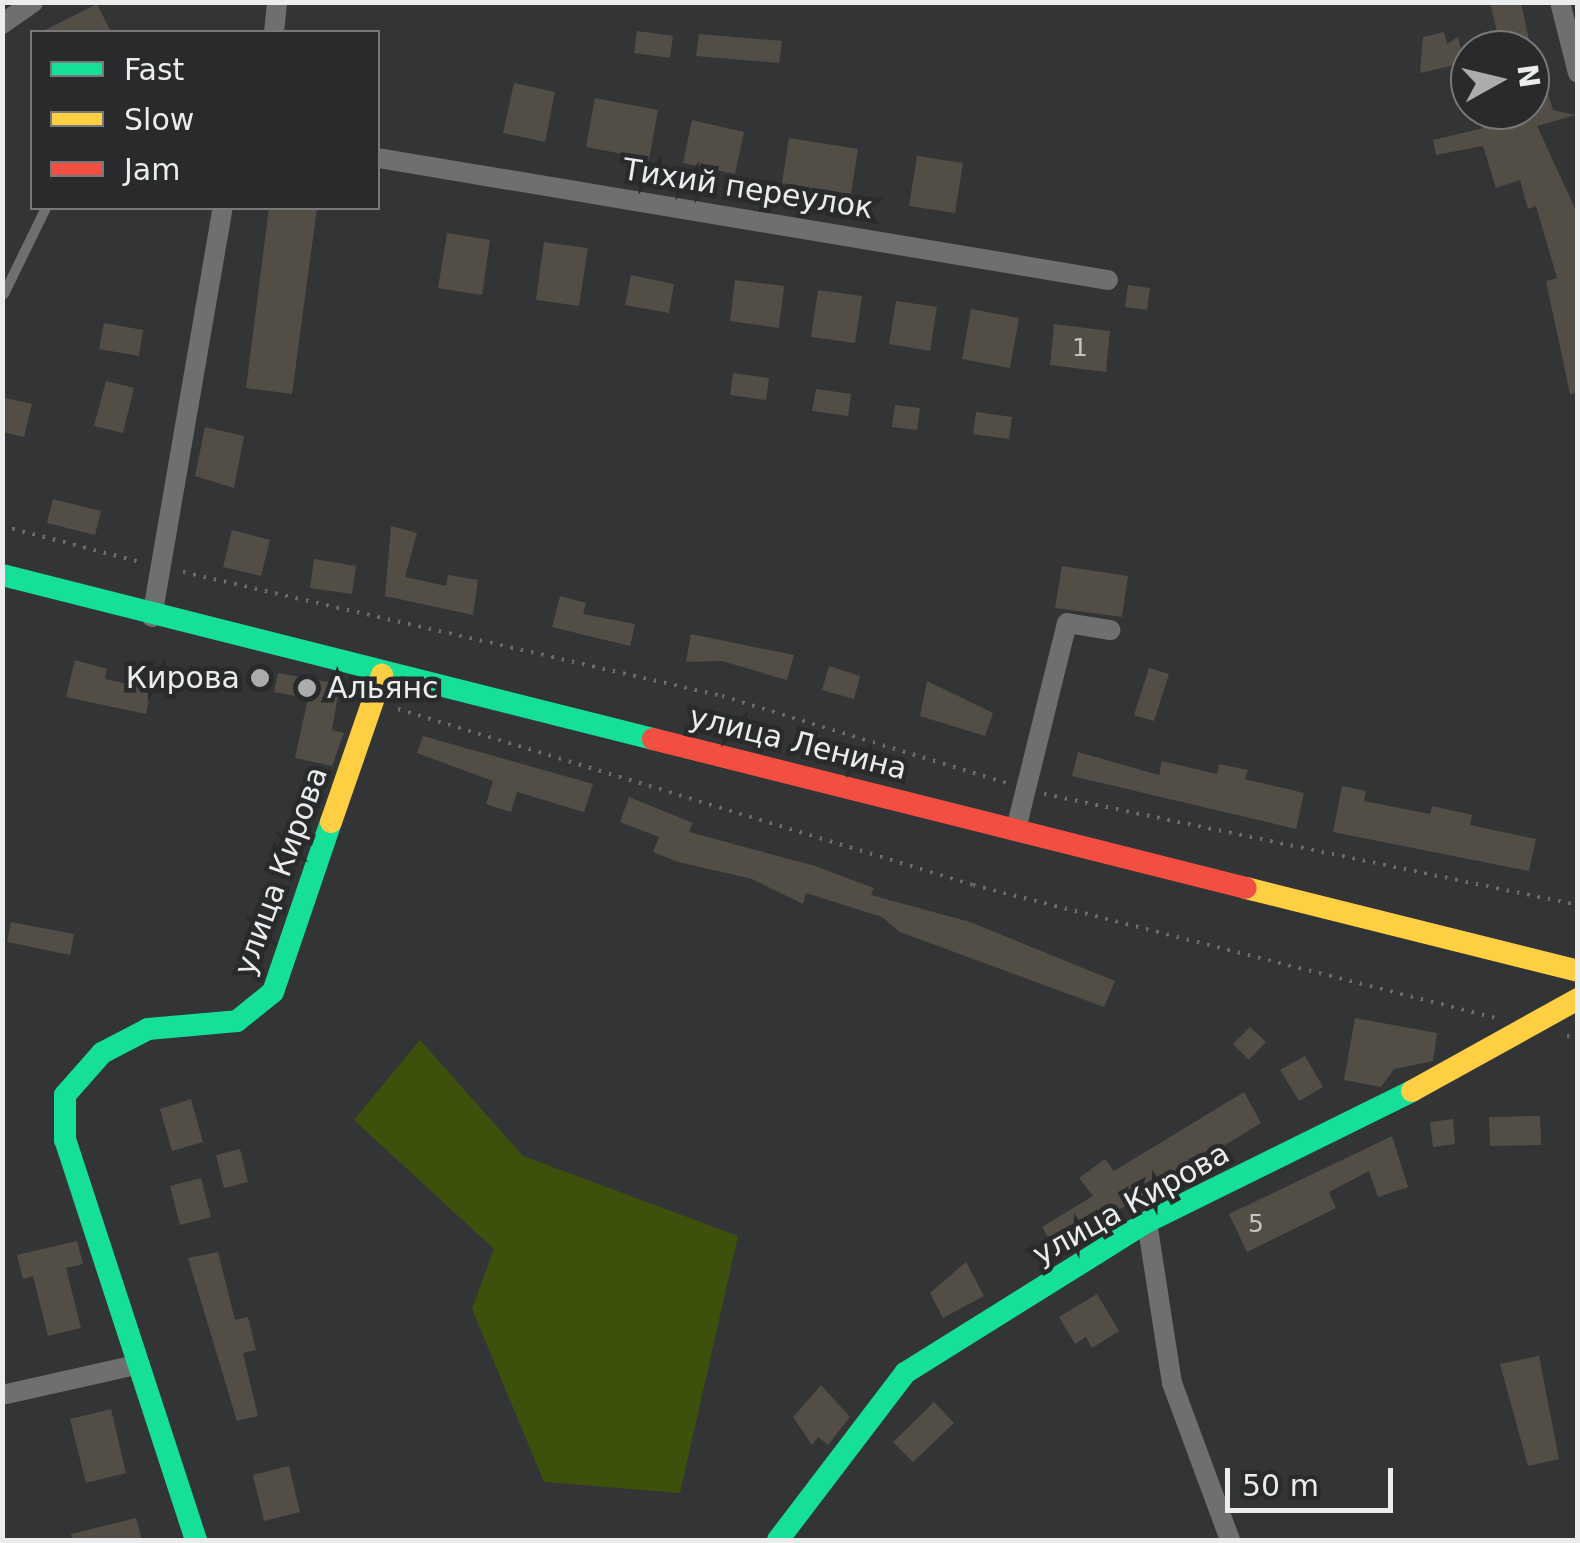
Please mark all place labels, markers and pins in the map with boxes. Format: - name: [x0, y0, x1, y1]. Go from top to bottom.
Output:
- place label: Кирова: [126, 660, 240, 696]
- marker: Кирова: [249, 667, 271, 689]
- place label: Альянс: [327, 670, 439, 706]
- marker: Альянс: [296, 677, 318, 699]

